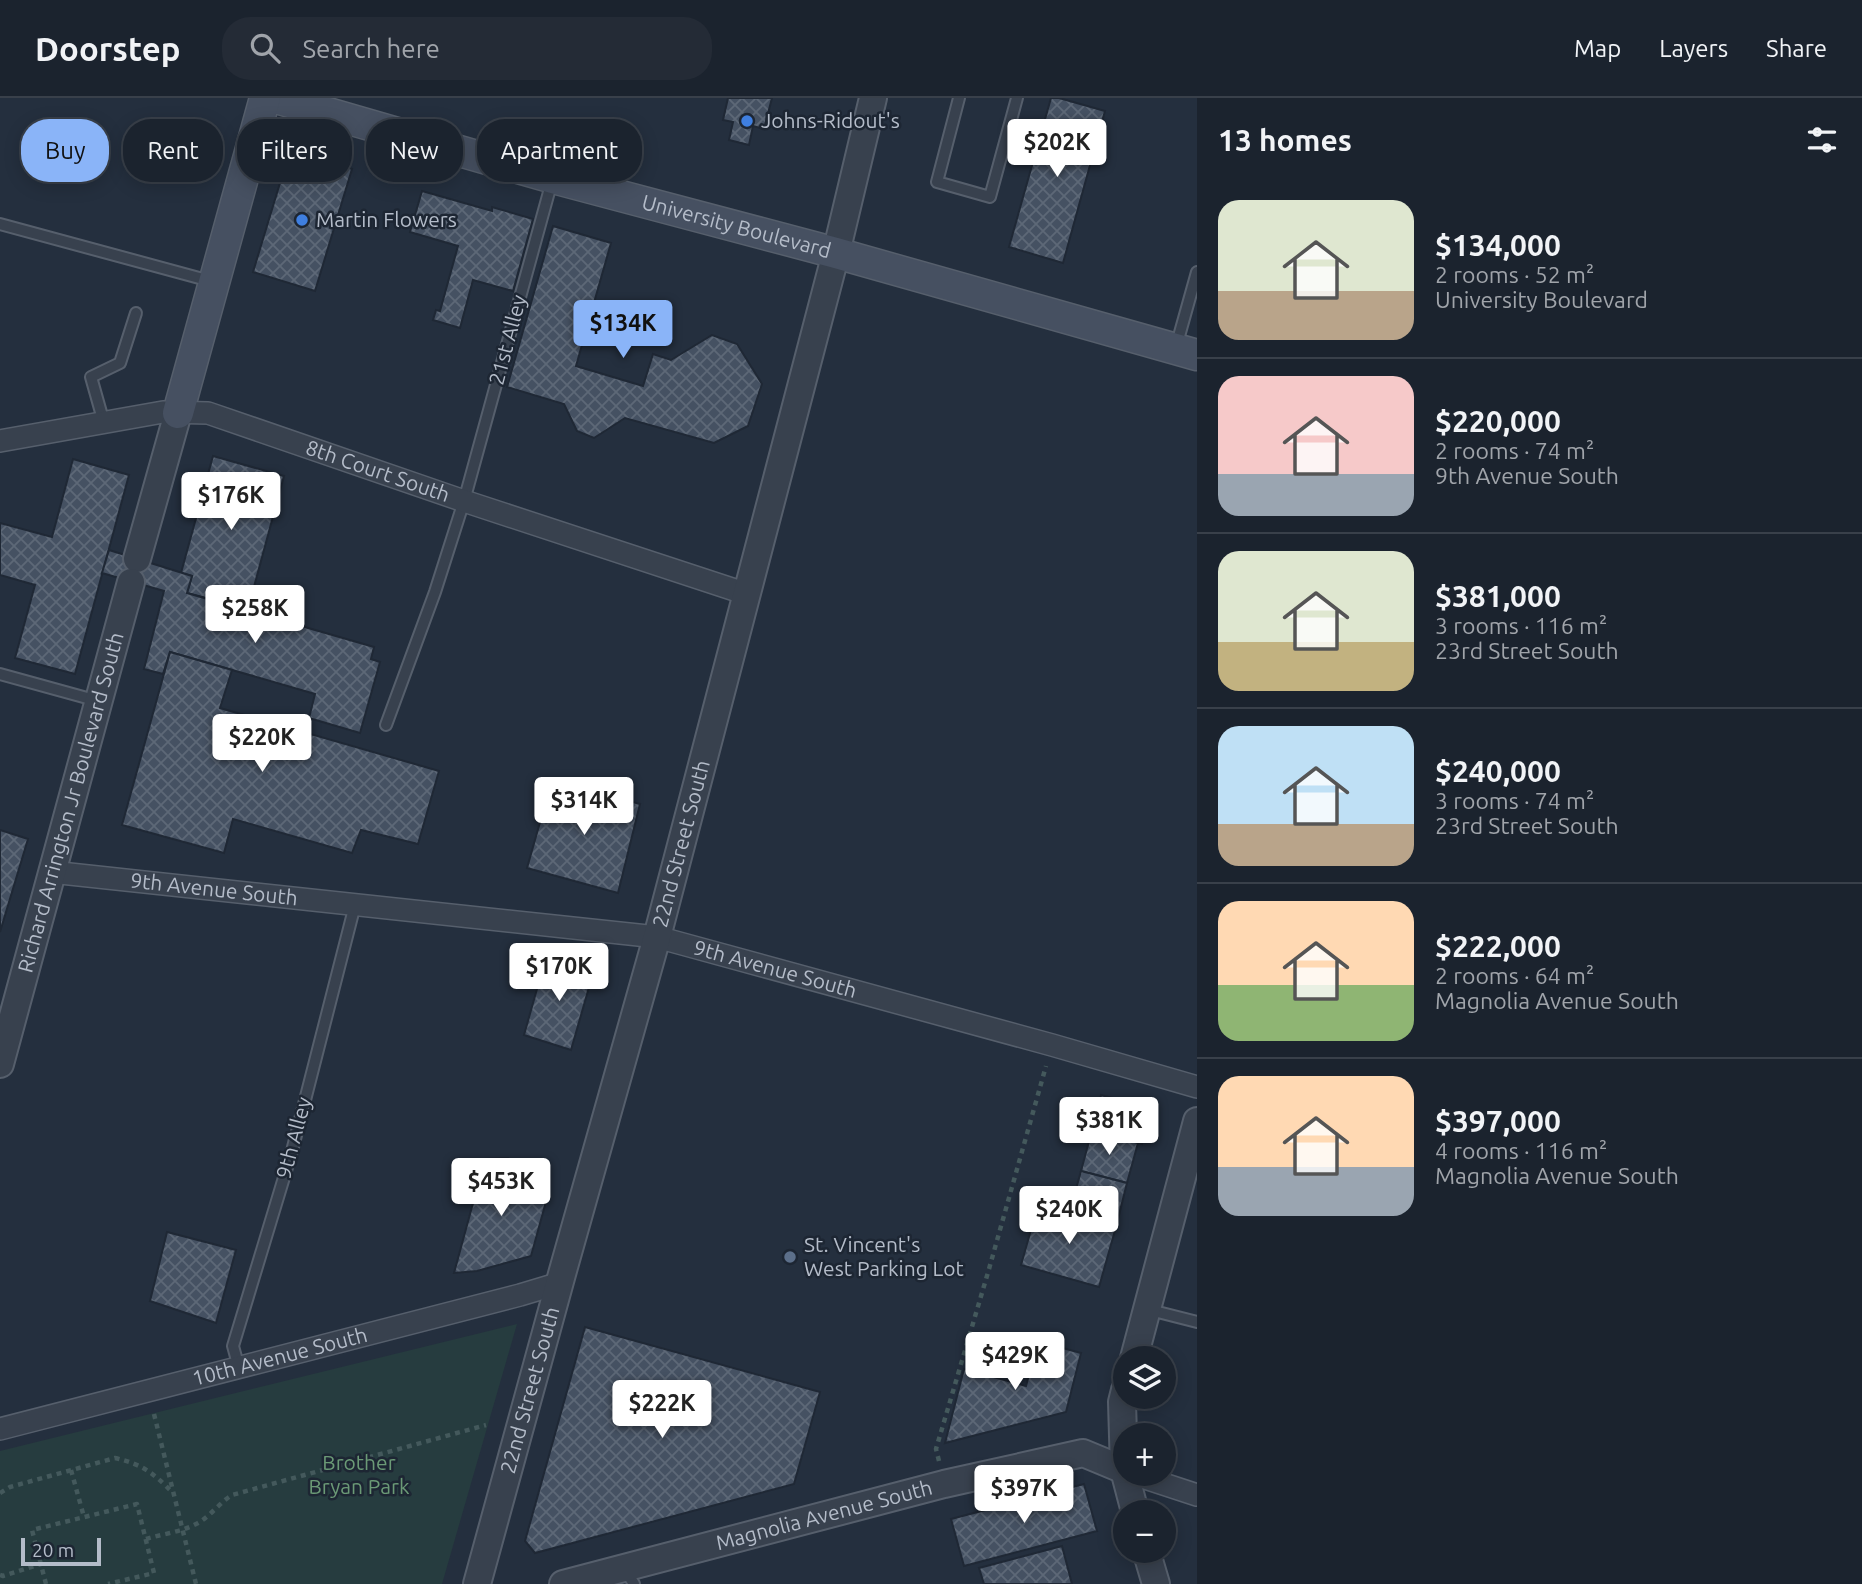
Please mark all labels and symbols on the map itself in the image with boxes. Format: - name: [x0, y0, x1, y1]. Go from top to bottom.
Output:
- place label: Johns-Ridout's: [761, 108, 900, 132]
- marker: Johns-Ridout's: [739, 113, 755, 129]
- pin: $202K: [1008, 120, 1106, 179]
- street label: University Boulevard: [639, 189, 834, 262]
- place label: Martin Flowers: [316, 207, 457, 231]
- marker: Martin Flowers: [294, 212, 310, 228]
- street label: 21st Alley: [484, 292, 531, 387]
- pin: $134K: [574, 300, 672, 360]
- street label: 8th Court South: [303, 435, 453, 506]
- pin: $176K: [182, 472, 280, 532]
- pin: $258K: [206, 586, 304, 645]
- street label: Richard Arrington Jr Boulevard South: [12, 629, 128, 975]
- pin: $220K: [213, 714, 311, 774]
- street label: 22nd Street South: [647, 757, 714, 930]
- pin: $314K: [535, 778, 633, 837]
- street label: 9th Avenue South: [129, 868, 299, 909]
- street label: 9th Avenue South: [691, 935, 860, 1002]
- pin: $170K: [510, 944, 608, 1003]
- street label: 9th Alley: [271, 1094, 315, 1181]
- pin: $381K: [1060, 1098, 1158, 1157]
- pin: $453K: [452, 1158, 550, 1218]
- pin: $240K: [1020, 1186, 1118, 1246]
- place label: St. Vincent's West Parking Lot: [804, 1232, 964, 1280]
- marker: St. Vincent's West Parking Lot: [782, 1249, 798, 1265]
- street label: 22nd Street South: [495, 1304, 563, 1476]
- street label: 10th Avenue South: [189, 1322, 370, 1390]
- pin: $429K: [966, 1332, 1064, 1392]
- pin: $222K: [613, 1380, 711, 1440]
- park label: Brother Bryan Park: [308, 1450, 410, 1498]
- pin: $397K: [975, 1466, 1073, 1525]
- street label: Magnolia Avenue South: [713, 1475, 935, 1554]
- scale bar: [21, 1535, 102, 1567]

